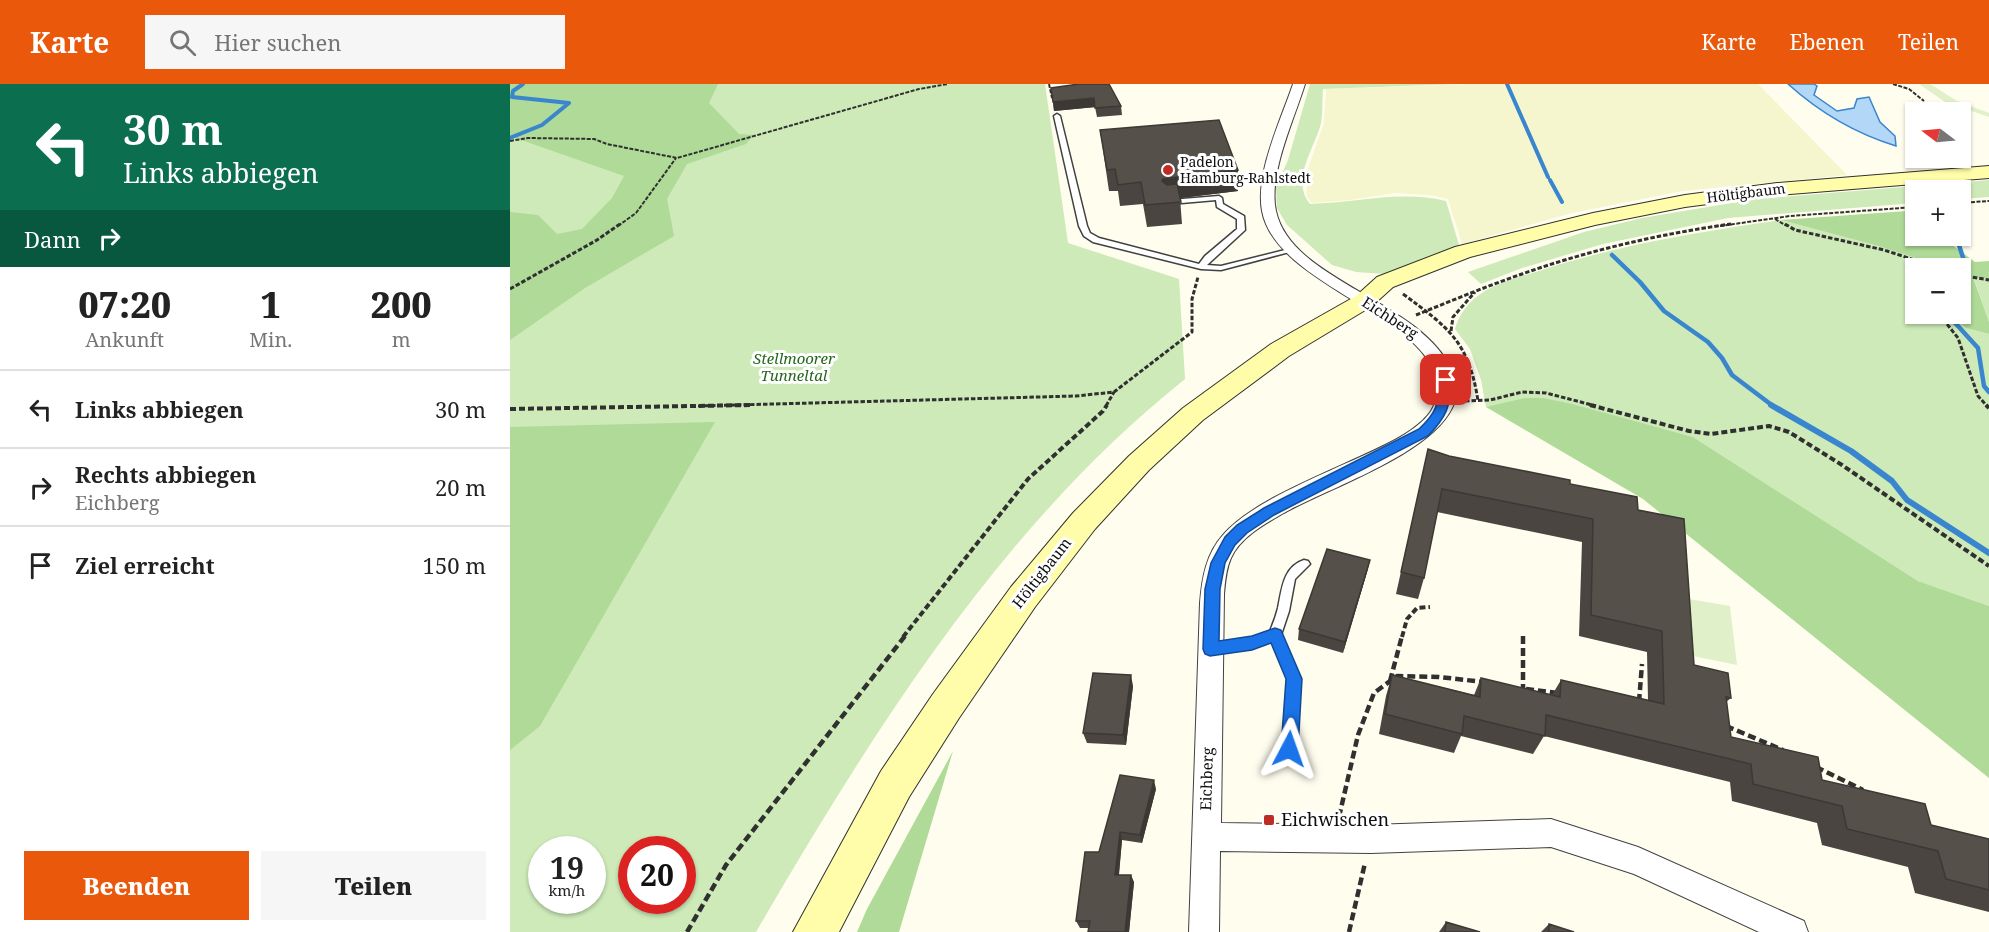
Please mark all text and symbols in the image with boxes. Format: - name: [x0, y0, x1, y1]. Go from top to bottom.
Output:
- search box: [145, 15, 565, 69]
- text: Karte: [30, 23, 109, 61]
- icon: search: [166, 26, 199, 59]
- text: Hier suchen: [214, 27, 341, 57]
- text: Karte: [1701, 28, 1756, 56]
- text: Ebenen: [1789, 28, 1865, 56]
- text: Teilen: [1898, 28, 1959, 56]
- text: 30 m: [123, 100, 223, 157]
- north arrow: [1905, 102, 1971, 168]
- map controls: [1905, 102, 1971, 324]
- icon: left: [24, 108, 102, 186]
- place label: Padelon Hamburg-Rahlstedt: [1180, 152, 1311, 187]
- text: Links abbiegen: [123, 154, 319, 191]
- marker: Padelon Hamburg-Rahlstedt: [1161, 163, 1175, 177]
- street label: Höltigbaum: [1706, 178, 1786, 207]
- button: +: [1905, 180, 1971, 246]
- icon: right: [93, 222, 126, 255]
- text: Dann: [24, 224, 81, 254]
- button: −: [1905, 258, 1971, 324]
- text: 07:20: [78, 280, 171, 329]
- text: 1: [261, 280, 281, 329]
- text: 200: [371, 280, 432, 329]
- street label: Eichberg: [1359, 292, 1423, 343]
- text: Ankunft: [85, 326, 164, 353]
- text: Min.: [249, 326, 292, 353]
- text: m: [392, 326, 411, 353]
- park label: Stellmoorer Tunneltal: [753, 348, 836, 385]
- pin: [1420, 354, 1471, 405]
- icon: arrive: [1429, 363, 1462, 396]
- icon: left: [24, 393, 57, 426]
- text: Links abbiegen: [75, 394, 244, 424]
- text: 30 m: [435, 394, 486, 424]
- text: Rechts abbiegen: [75, 459, 256, 489]
- icon: right: [24, 471, 57, 504]
- text: 20 m: [435, 472, 486, 502]
- text: Eichberg: [75, 489, 160, 516]
- street label: Höltigbaum: [1007, 533, 1075, 612]
- icon: arrive: [24, 549, 57, 582]
- text: Ziel erreicht: [75, 550, 215, 580]
- text: 150 m: [423, 550, 486, 580]
- position arrow: [1257, 717, 1321, 781]
- street label: Eichberg: [1195, 747, 1217, 811]
- place label: Eichwischen: [1281, 807, 1390, 831]
- marker: Eichwischen: [1262, 813, 1276, 827]
- speed limit sign: 20: [618, 836, 696, 914]
- text: 19: [550, 847, 584, 888]
- button: Beenden: [24, 851, 249, 920]
- button: Teilen: [261, 851, 486, 920]
- text: km/h: [549, 880, 585, 900]

